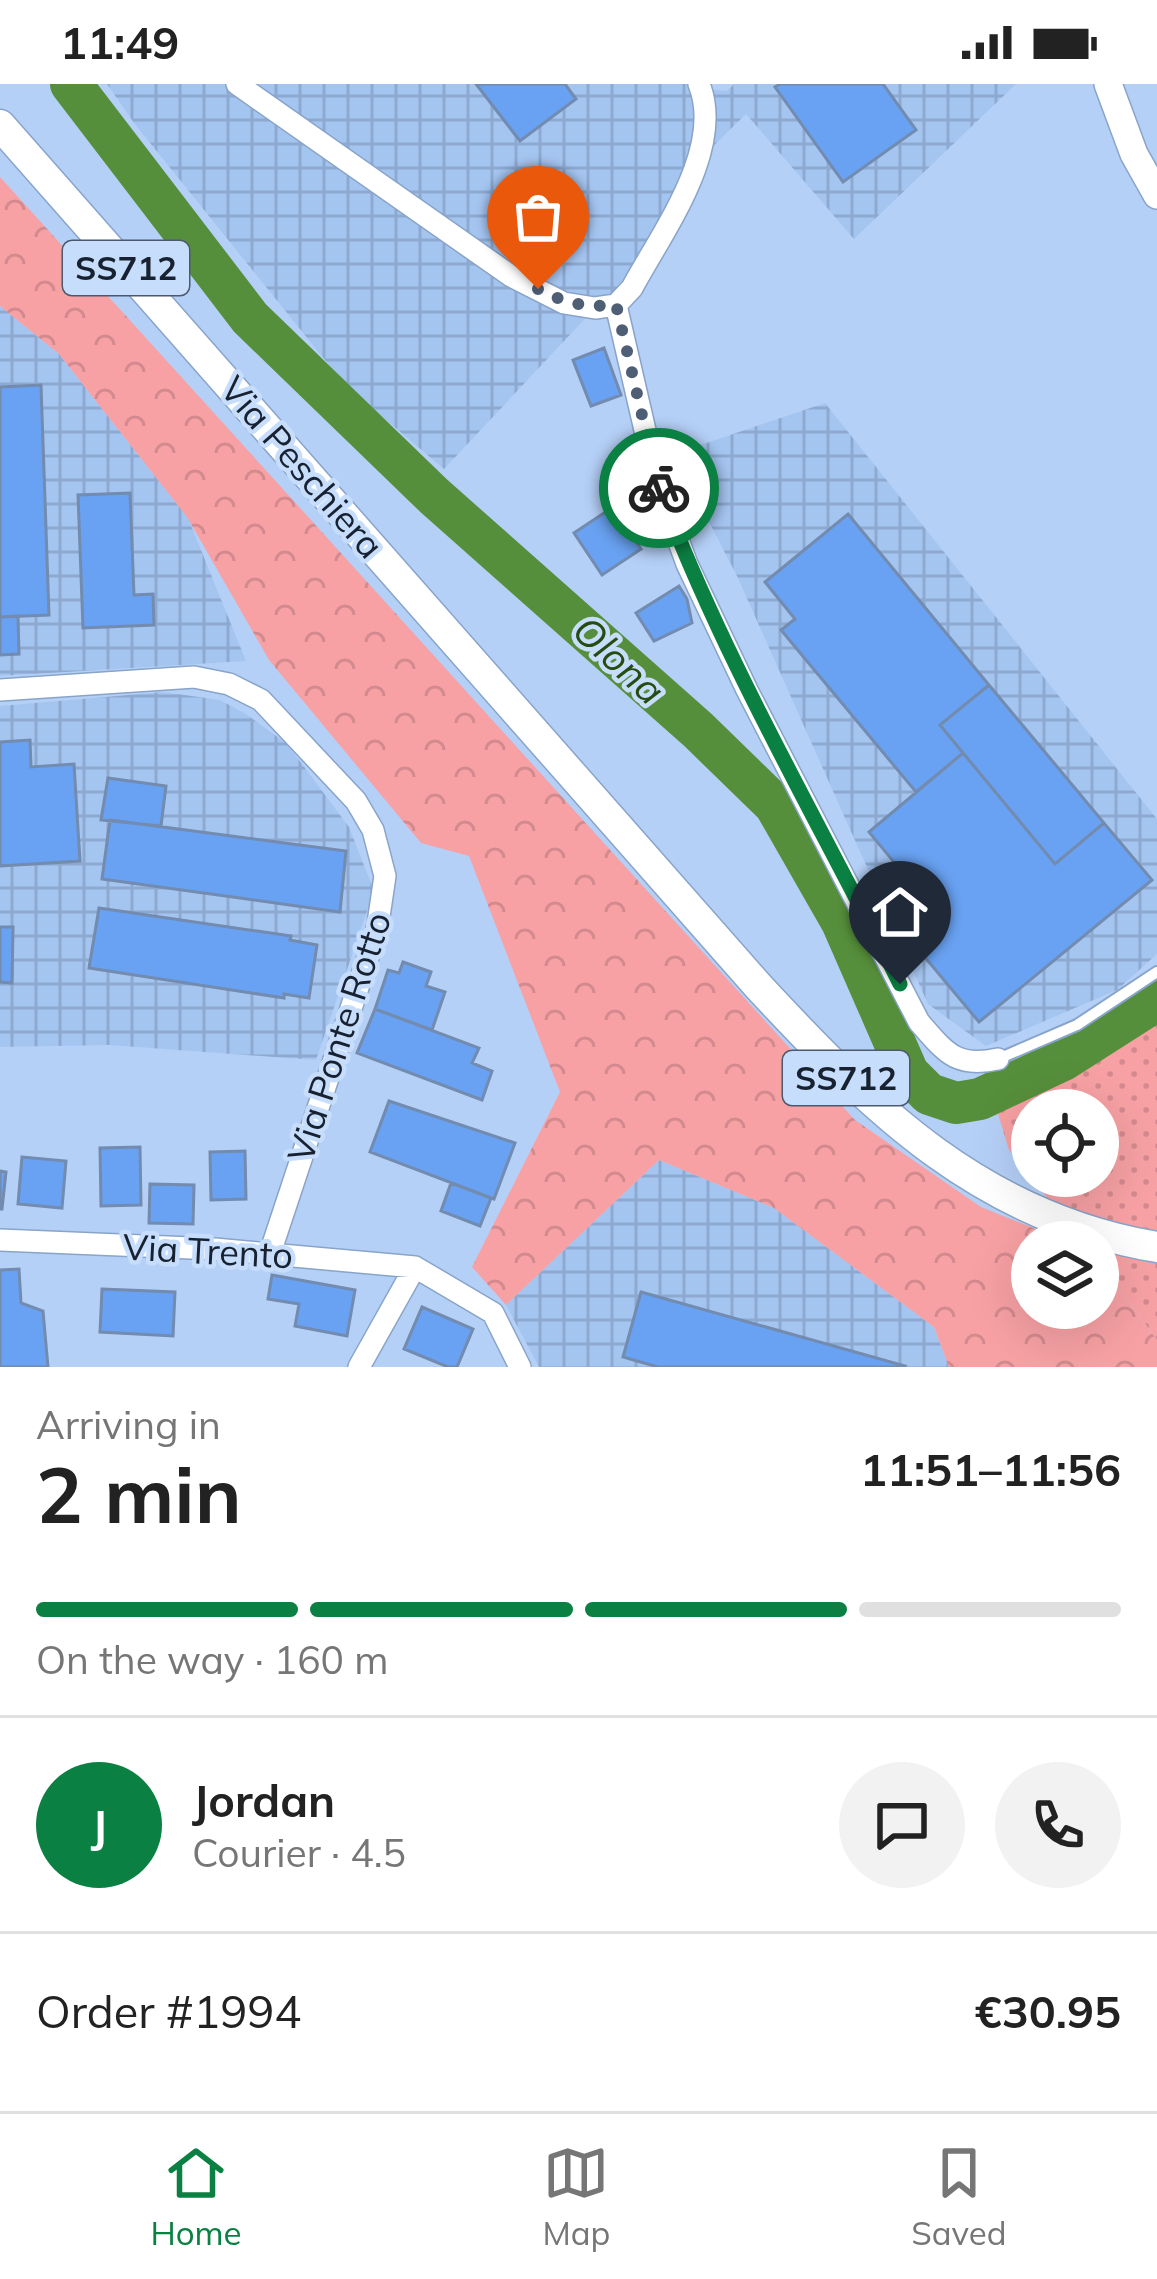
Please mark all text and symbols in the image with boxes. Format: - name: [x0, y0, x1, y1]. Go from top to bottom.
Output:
- text: 11:49: [60, 14, 179, 70]
- pin: [487, 166, 589, 289]
- icon: bag: [505, 184, 571, 250]
- road number: SS712: [63, 241, 189, 295]
- street label: Via Peschiera: [211, 367, 394, 567]
- courier: [599, 428, 719, 548]
- icon: bike: [626, 455, 692, 521]
- water label: Olona: [563, 605, 676, 714]
- pin: [849, 861, 951, 984]
- icon: home: [867, 879, 933, 945]
- street label: Via Ponte Rotto: [277, 906, 400, 1168]
- road number: SS712: [783, 1051, 909, 1105]
- map controls: [1011, 1089, 1119, 1329]
- button: locate: [1011, 1089, 1119, 1197]
- button: layers: [1011, 1221, 1119, 1329]
- street label: Via Trento: [122, 1224, 294, 1277]
- text: Arriving in: [36, 1400, 221, 1449]
- text: 11:51–11:56: [860, 1441, 1121, 1497]
- text: 2 min: [36, 1445, 242, 1543]
- text: On the way · 160 m: [36, 1635, 388, 1684]
- button: chat: [839, 1762, 965, 1888]
- button: phone: [995, 1762, 1121, 1888]
- text: Jordan: [192, 1772, 335, 1828]
- text: J: [91, 1797, 107, 1853]
- text: Courier · 4.5: [192, 1828, 406, 1877]
- text: Order #1994: [36, 1983, 301, 2039]
- text: €30.95: [975, 1983, 1121, 2039]
- tab: Home: [150, 2140, 242, 2253]
- tab: Map: [542, 2140, 610, 2253]
- tab: Saved: [911, 2140, 1007, 2253]

